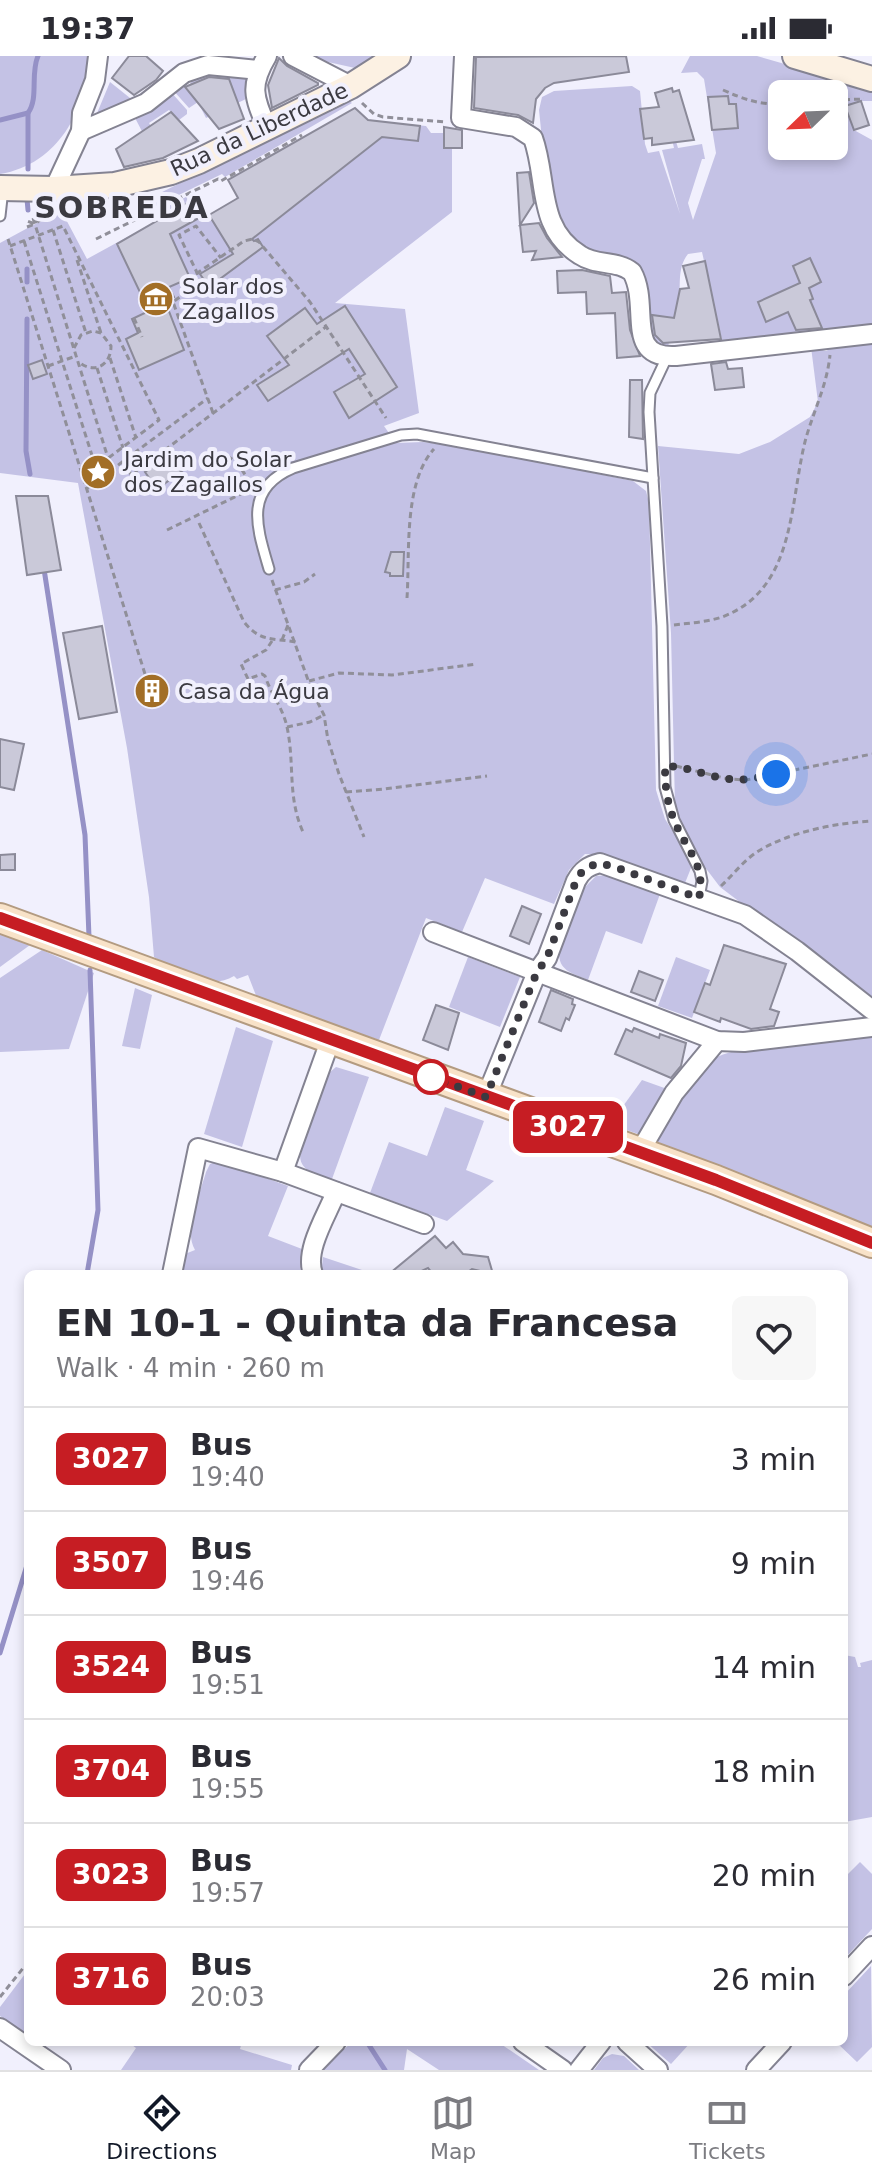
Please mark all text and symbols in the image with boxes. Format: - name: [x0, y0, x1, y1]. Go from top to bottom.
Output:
- text: 19:37: [40, 11, 136, 46]
- street label: Rua da Liberdade: [167, 77, 352, 181]
- north arrow: [768, 80, 848, 160]
- map controls: [768, 80, 848, 160]
- district label: SOBREDA: [34, 190, 210, 225]
- place label: Solar dos Zagallos: [182, 274, 284, 324]
- museum icon: Solar dos Zagallos: [137, 280, 175, 318]
- place label: Jardim do Solar dos Zagallos: [122, 447, 293, 497]
- place icon: Jardim do Solar dos Zagallos: [79, 453, 117, 491]
- building icon: Casa da Água: [133, 672, 171, 710]
- place label: Casa da Água: [178, 679, 330, 704]
- your location: [756, 754, 796, 794]
- unlabelled marker: [414, 1060, 448, 1094]
- line badge: 3027: [512, 1101, 624, 1153]
- text: 3027: [529, 1110, 607, 1143]
- button: heart: [732, 1296, 816, 1380]
- text: EN 10-1 - Quinta da Francesa: [56, 1301, 678, 1345]
- text: Walk · 4 min · 260 m: [56, 1353, 325, 1383]
- text: Bus: [190, 1427, 252, 1462]
- text: 3027: [72, 1442, 150, 1475]
- text: 3 min: [731, 1442, 816, 1477]
- text: 19:40: [190, 1462, 265, 1492]
- text: Bus: [190, 1531, 252, 1566]
- text: 3507: [72, 1546, 150, 1579]
- text: 9 min: [731, 1546, 816, 1581]
- text: 19:46: [190, 1566, 265, 1596]
- text: Bus: [190, 1635, 252, 1670]
- text: 3524: [72, 1650, 150, 1683]
- text: 14 min: [712, 1650, 816, 1685]
- text: 19:51: [190, 1670, 265, 1700]
- text: Bus: [190, 1739, 252, 1774]
- text: 3704: [72, 1754, 150, 1787]
- text: 18 min: [712, 1754, 816, 1789]
- text: 19:55: [190, 1774, 265, 1804]
- text: Bus: [190, 1843, 252, 1878]
- text: 3023: [72, 1858, 150, 1891]
- text: 20 min: [712, 1858, 816, 1893]
- text: 19:57: [190, 1878, 265, 1908]
- text: Bus: [190, 1947, 252, 1982]
- text: 3716: [72, 1962, 150, 1995]
- text: 26 min: [712, 1962, 816, 1997]
- text: 20:03: [190, 1982, 265, 2012]
- tab: Directions: [106, 2091, 217, 2164]
- tab: Map: [430, 2091, 476, 2164]
- tab: Tickets: [689, 2091, 766, 2164]

